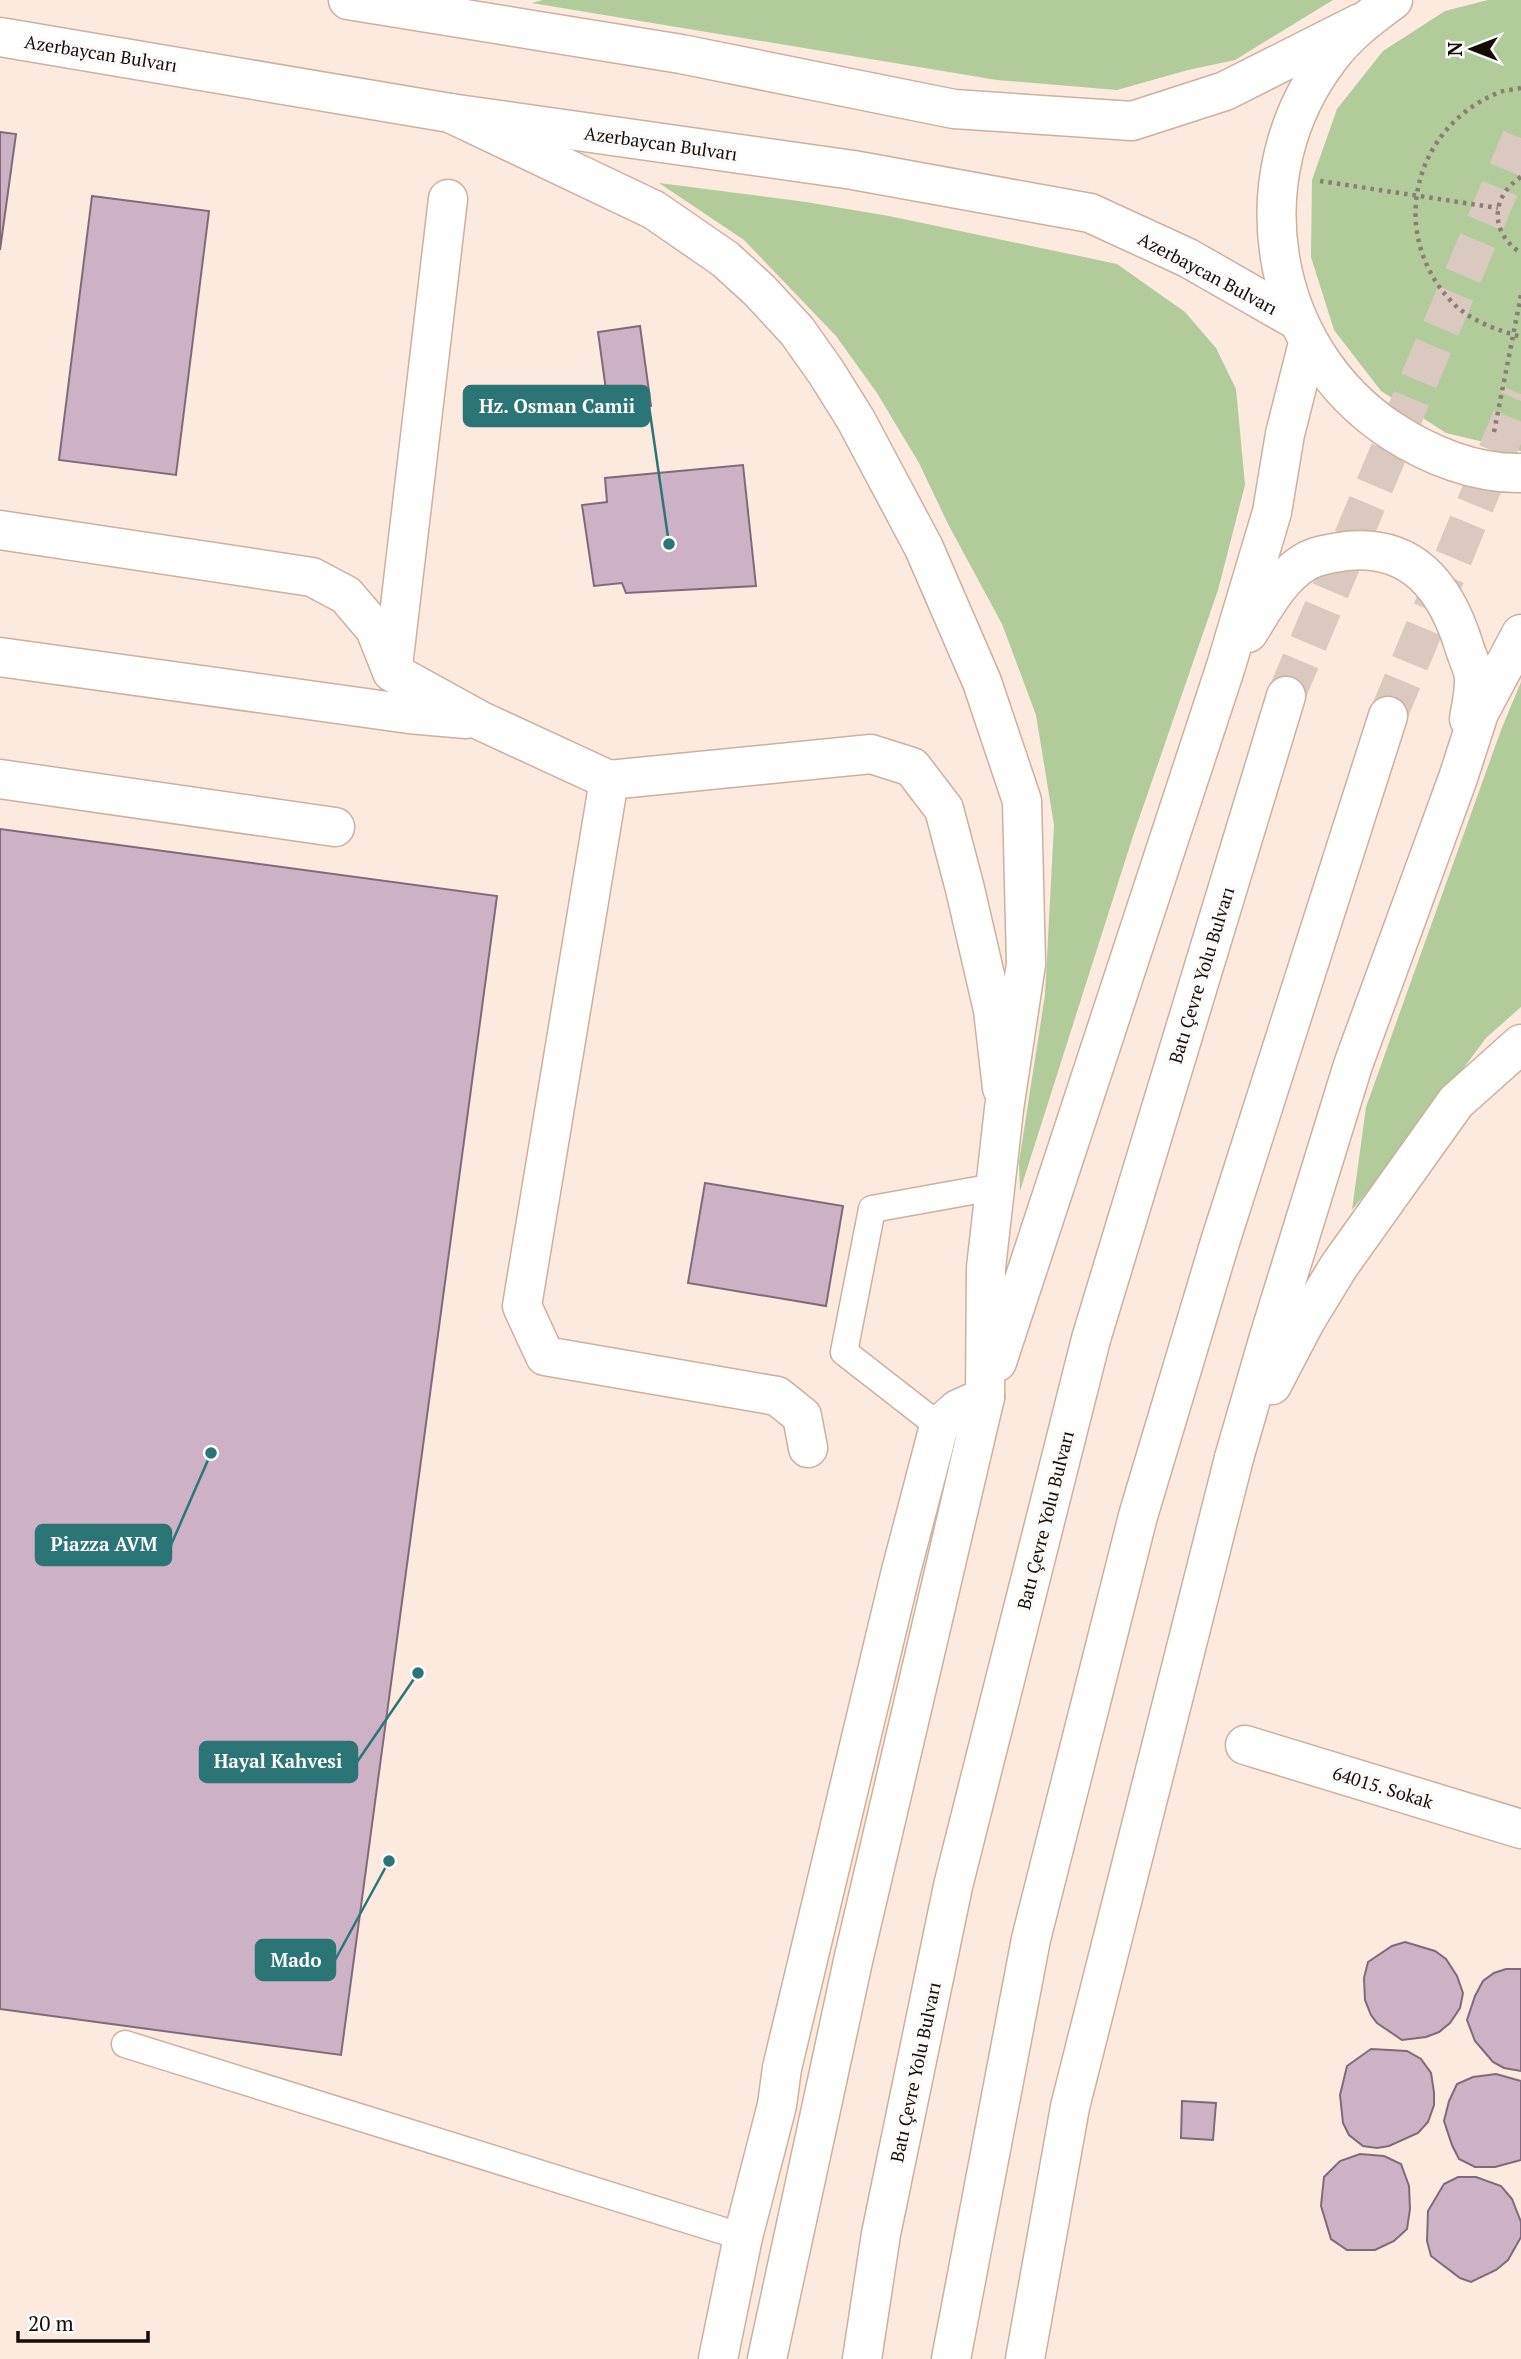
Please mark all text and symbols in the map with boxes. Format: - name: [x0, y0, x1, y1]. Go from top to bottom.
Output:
- north arrow: [1437, 14, 1507, 84]
- street label: Azerbaycan Bulvarı: [23, 29, 179, 77]
- text: N: [1442, 41, 1467, 56]
- street label: Azerbaycan Bulvarı: [583, 120, 739, 166]
- street label: Azerbaycan Bulvarı: [1134, 226, 1282, 320]
- callout: Hz. Osman Camii: [464, 386, 649, 426]
- text: Hz. Osman Camii: [479, 393, 635, 418]
- street label: Batı Çevre Yolu Bulvarı: [1163, 884, 1239, 1066]
- street label: Batı Çevre Yolu Bulvarı: [1011, 1428, 1079, 1612]
- callout: Piazza AVM: [36, 1525, 171, 1565]
- text: Piazza AVM: [51, 1531, 158, 1556]
- callout: Hayal Kahvesi: [200, 1742, 357, 1782]
- text: Hayal Kahvesi: [214, 1748, 342, 1773]
- street label: 64015. Sokak: [1330, 1760, 1437, 1814]
- callout: Mado: [256, 1940, 335, 1980]
- text: Mado: [271, 1947, 321, 1972]
- street label: Batı Çevre Yolu Bulvarı: [884, 1980, 946, 2164]
- scale bar: [18, 2300, 147, 2344]
- text: 20 m: [28, 2309, 74, 2337]

